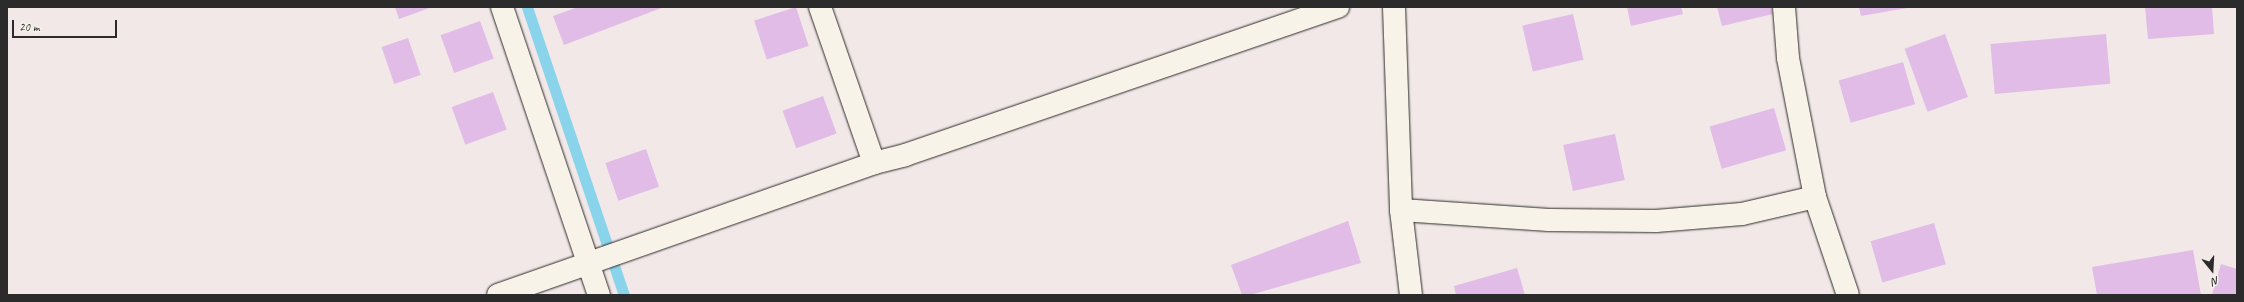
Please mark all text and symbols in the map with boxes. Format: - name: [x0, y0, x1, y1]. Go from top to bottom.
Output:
- scale bar: [14, 12, 119, 38]
- text: 20 m: [19, 19, 39, 35]
- north arrow: [2192, 250, 2232, 290]
- text: N: [2210, 274, 2221, 289]

